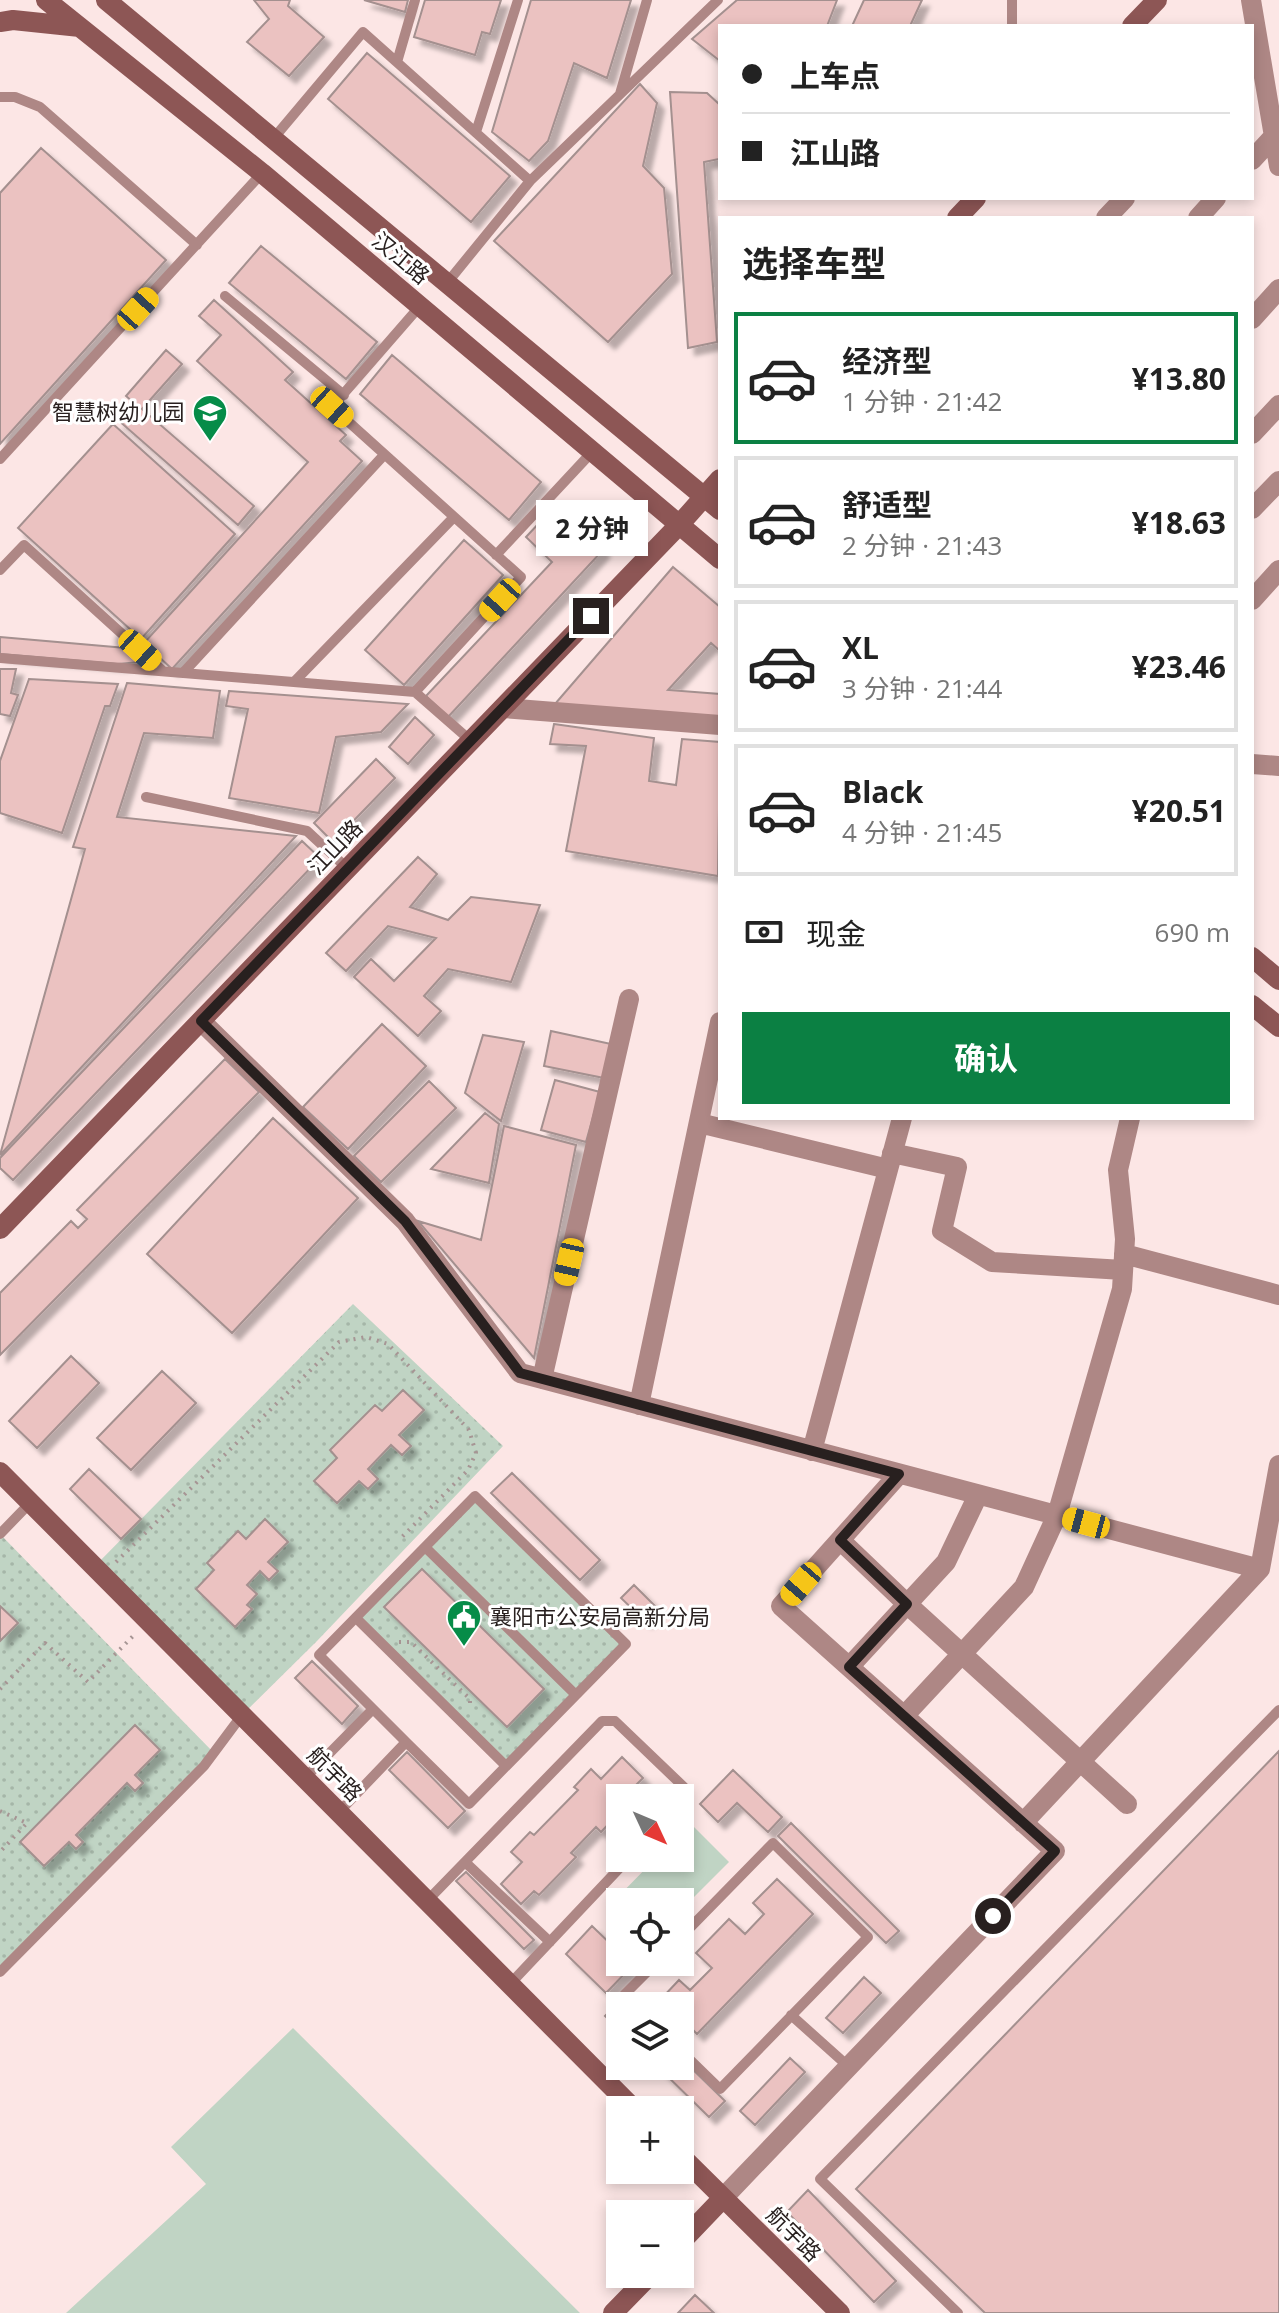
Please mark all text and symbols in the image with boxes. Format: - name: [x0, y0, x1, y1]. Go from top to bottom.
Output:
- text: 上车点: [790, 55, 880, 96]
- text: 江山路: [790, 132, 880, 173]
- street label: 汉江路: [367, 225, 437, 290]
- text: 选择车型: [742, 239, 886, 288]
- car: [113, 283, 163, 335]
- text: 经济型: [842, 340, 932, 381]
- icon: car: [746, 342, 818, 414]
- text: ¥13.80: [1132, 358, 1226, 399]
- car: [306, 382, 358, 432]
- text: 1 分钟 · 21:42: [842, 383, 1002, 419]
- school or university icon: 智慧树幼儿园: [191, 393, 229, 443]
- place label: 智慧树幼儿园: [52, 396, 184, 426]
- text: 舒适型: [842, 484, 932, 525]
- icon: car: [746, 486, 818, 558]
- callout: 2 分钟: [535, 500, 647, 556]
- text: ¥18.63: [1132, 502, 1226, 543]
- text: 2 分钟: [555, 510, 629, 546]
- text: 2 分钟 · 21:43: [842, 527, 1002, 563]
- car: [475, 574, 525, 626]
- route end: [573, 598, 609, 634]
- car: [114, 625, 166, 675]
- text: XL: [842, 627, 879, 668]
- icon: car: [746, 630, 818, 702]
- text: ¥23.46: [1132, 646, 1226, 687]
- text: 3 分钟 · 21:44: [842, 670, 1002, 706]
- text: Black: [842, 771, 923, 812]
- icon: car: [746, 774, 818, 846]
- text: ¥20.51: [1132, 790, 1226, 831]
- street label: 江山路: [301, 812, 368, 880]
- text: 4 分钟 · 21:45: [842, 814, 1002, 850]
- icon: cash: [742, 910, 786, 954]
- text: 现金: [806, 913, 866, 954]
- text: 690 m: [1155, 914, 1230, 950]
- button: 确认: [742, 1012, 1230, 1104]
- car: [552, 1236, 586, 1288]
- car: [1060, 1505, 1112, 1541]
- car: [776, 1558, 826, 1610]
- public building icon: 襄阳市公安局高新分局: [445, 1598, 483, 1648]
- place label: 襄阳市公安局高新分局: [490, 1601, 710, 1631]
- street label: 航宇路: [302, 1739, 370, 1807]
- north arrow: [606, 1784, 694, 1872]
- map controls: [606, 1784, 694, 2288]
- button: locate: [606, 1888, 694, 1976]
- route start: [975, 1898, 1011, 1934]
- button: layers: [606, 1992, 694, 2080]
- button: +: [606, 2096, 694, 2184]
- street label: 航宇路: [761, 2199, 829, 2267]
- button: −: [606, 2200, 694, 2288]

